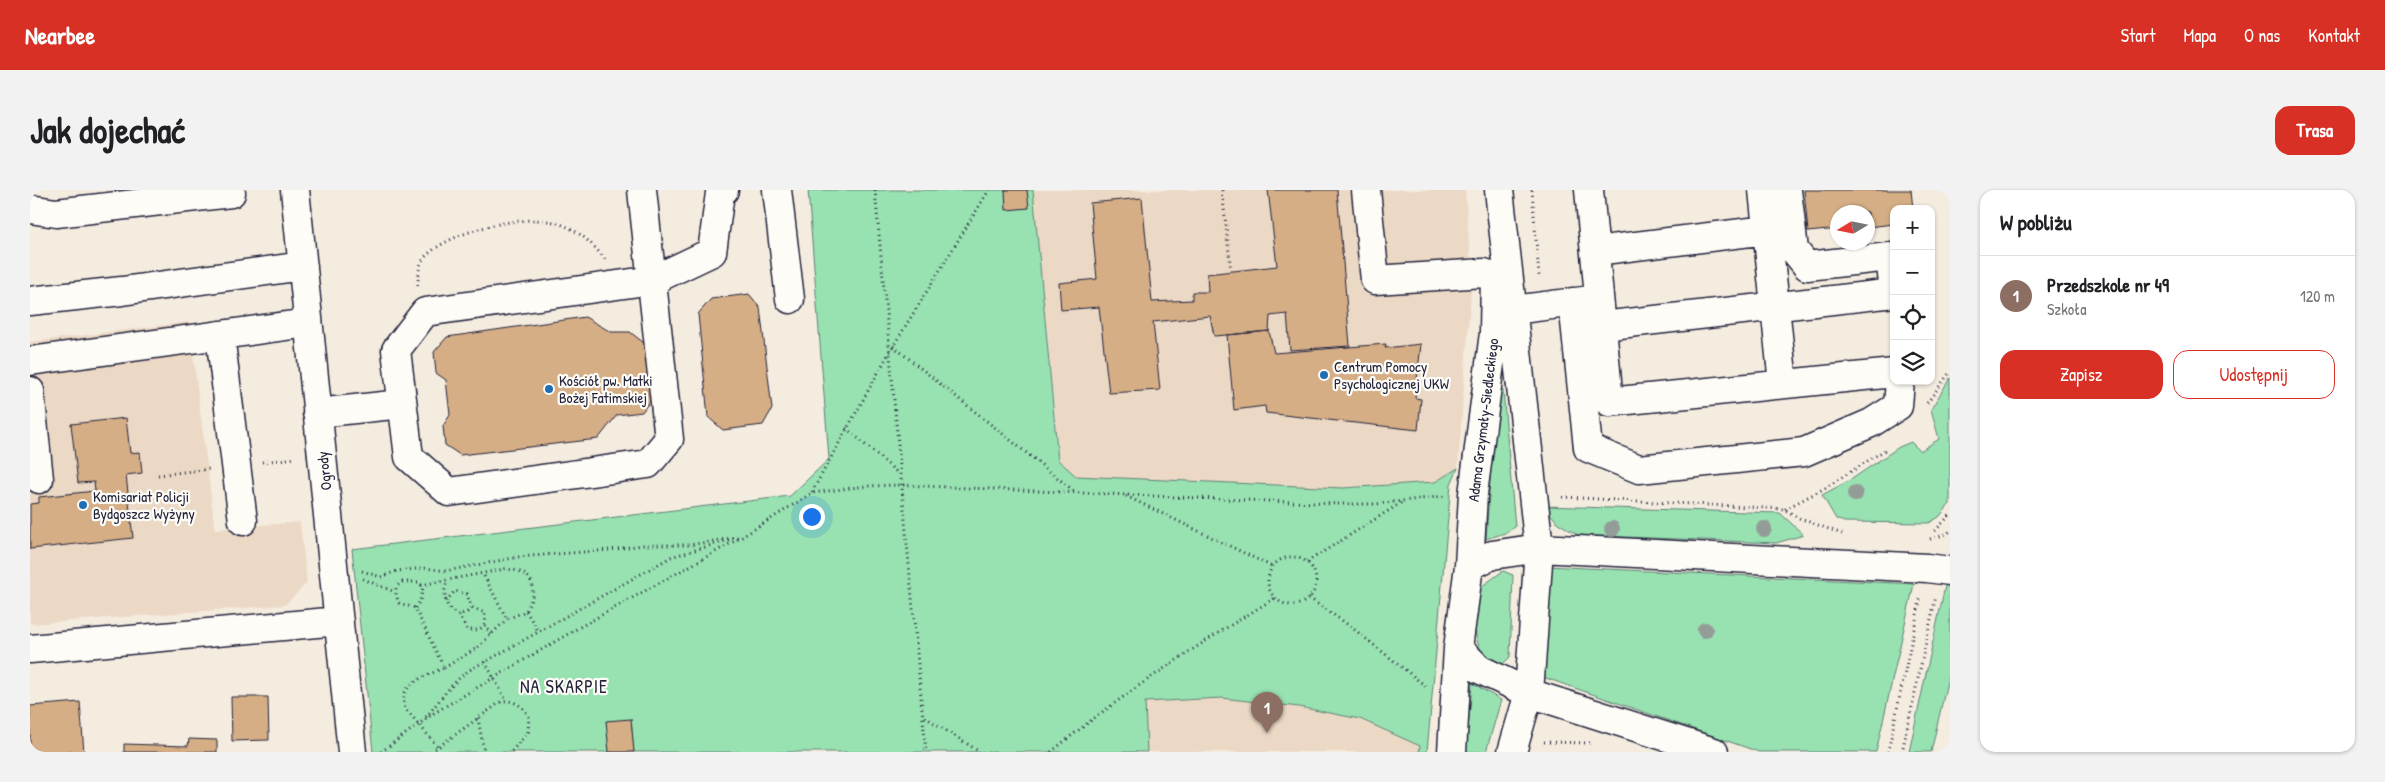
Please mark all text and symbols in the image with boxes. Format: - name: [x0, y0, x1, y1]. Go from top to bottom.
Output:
- text: Nearbee: [25, 19, 95, 51]
- text: Start: [2121, 23, 2155, 48]
- text: Mapa: [2183, 23, 2216, 48]
- text: O nas: [2244, 23, 2280, 48]
- text: Kontakt: [2308, 23, 2360, 48]
- button: Trasa: [2275, 106, 2355, 155]
- text: Jak dojechać: [30, 107, 185, 154]
- north arrow: [1830, 205, 1875, 250]
- map controls: [1890, 205, 1935, 385]
- button: +: [1890, 205, 1935, 250]
- text: W pobliżu: [2000, 208, 2072, 237]
- button: −: [1890, 250, 1935, 295]
- text: Przedszkole nr 49: [2047, 272, 2169, 298]
- text: 1: [2013, 285, 2019, 307]
- text: 120 m: [2300, 285, 2335, 307]
- button: locate: [1890, 295, 1935, 340]
- text: Szkoła: [2047, 298, 2087, 320]
- street label: Adama Grzymały-Siedleckiego: [1463, 337, 1503, 503]
- button: layers: [1890, 340, 1935, 385]
- button: Zapisz: [2000, 350, 2163, 399]
- button: Udostępnij: [2173, 350, 2335, 399]
- place label: Centrum Pomocy Psychologicznej UKW: [1334, 356, 1450, 394]
- marker: Centrum Pomocy Psychologicznej UKW: [1318, 369, 1330, 381]
- place label: Kościół pw. Matki Bożej Fatimskiej: [559, 370, 653, 408]
- marker: Kościół pw. Matki Bożej Fatimskiej: [543, 383, 555, 395]
- street label: Ogrody: [312, 450, 336, 492]
- place label: Komisariat Policji Bydgoszcz Wyżyny: [93, 486, 195, 524]
- marker: Komisariat Policji Bydgoszcz Wyżyny: [77, 499, 89, 511]
- your location: [799, 504, 825, 530]
- district label: NA SKARPIE: [520, 674, 608, 699]
- pin: 1: [1251, 692, 1283, 733]

